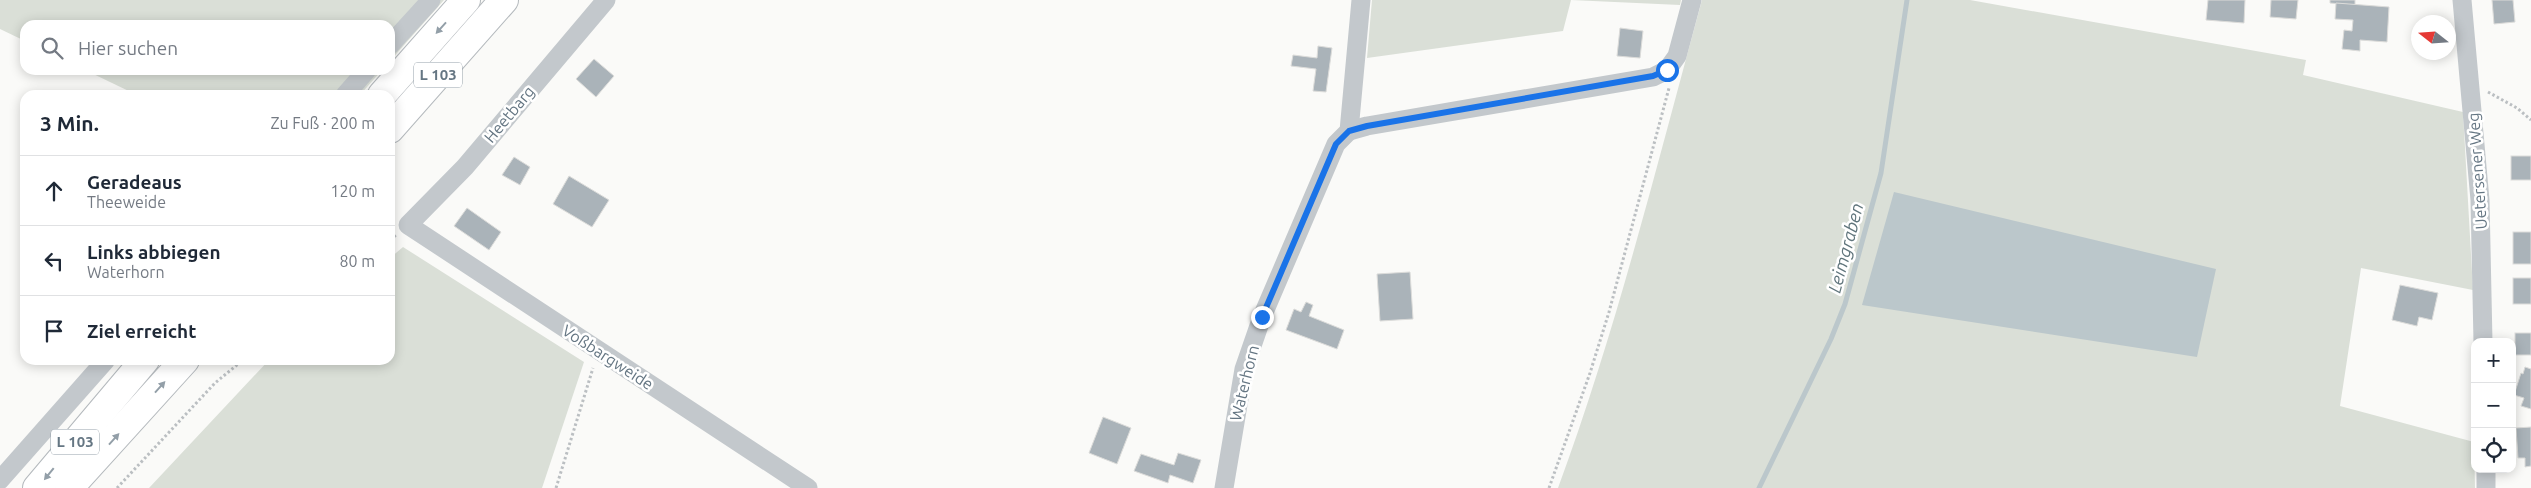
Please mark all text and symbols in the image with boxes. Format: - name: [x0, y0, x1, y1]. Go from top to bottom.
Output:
- north arrow: [2411, 15, 2456, 60]
- search box: [20, 20, 395, 75]
- one-way arrow: [435, 22, 447, 34]
- icon: search: [38, 34, 66, 62]
- text: Hier suchen: [78, 37, 178, 59]
- route start: [1656, 59, 1679, 82]
- road number: L 103: [414, 62, 462, 88]
- street label: Heetbarg: [480, 82, 538, 146]
- text: 3 Min.: [40, 111, 99, 135]
- street label: Uetersener Weg: [2464, 112, 2490, 230]
- text: Zu Fuß · 200 m: [270, 114, 375, 132]
- text: Geradeaus: [87, 171, 182, 193]
- icon: ahead: [40, 177, 68, 205]
- text: 120 m: [330, 182, 375, 200]
- text: Theeweide: [87, 193, 166, 211]
- water label: Leimgraben: [1823, 201, 1867, 295]
- text: Links abbiegen: [87, 241, 221, 263]
- icon: left: [40, 247, 68, 275]
- text: 80 m: [339, 252, 375, 270]
- text: Waterhorn: [87, 263, 165, 281]
- route end: [1251, 306, 1274, 329]
- icon: arrive: [40, 317, 68, 345]
- text: Ziel erreicht: [87, 320, 196, 342]
- street label: Voßbargweide: [559, 321, 657, 393]
- map controls: [2471, 338, 2516, 473]
- button: +: [2471, 338, 2516, 383]
- street label: Waterhorn: [1226, 343, 1262, 423]
- one-way arrow: [155, 381, 166, 394]
- button: −: [2471, 383, 2516, 428]
- button: locate: [2471, 428, 2516, 473]
- road number: L 103: [51, 430, 99, 454]
- one-way arrow: [108, 433, 120, 445]
- one-way arrow: [44, 467, 55, 480]

